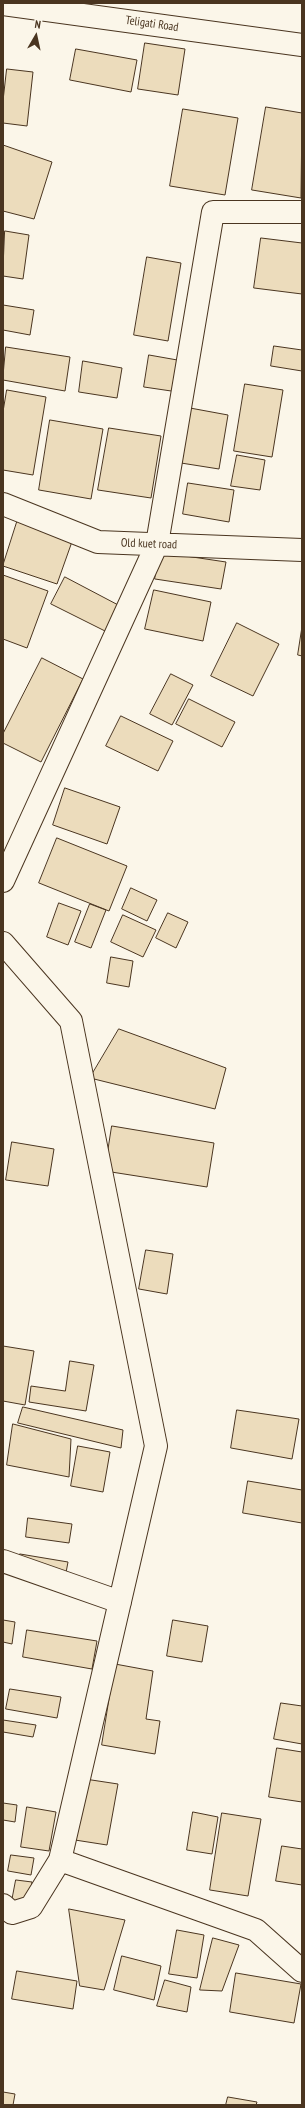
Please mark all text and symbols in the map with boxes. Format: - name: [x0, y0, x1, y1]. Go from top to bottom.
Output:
- street label: Teligati Road: [125, 13, 179, 35]
- north arrow: [16, 16, 56, 56]
- text: N: [34, 17, 42, 32]
- street label: Old kuet road: [121, 536, 177, 552]

